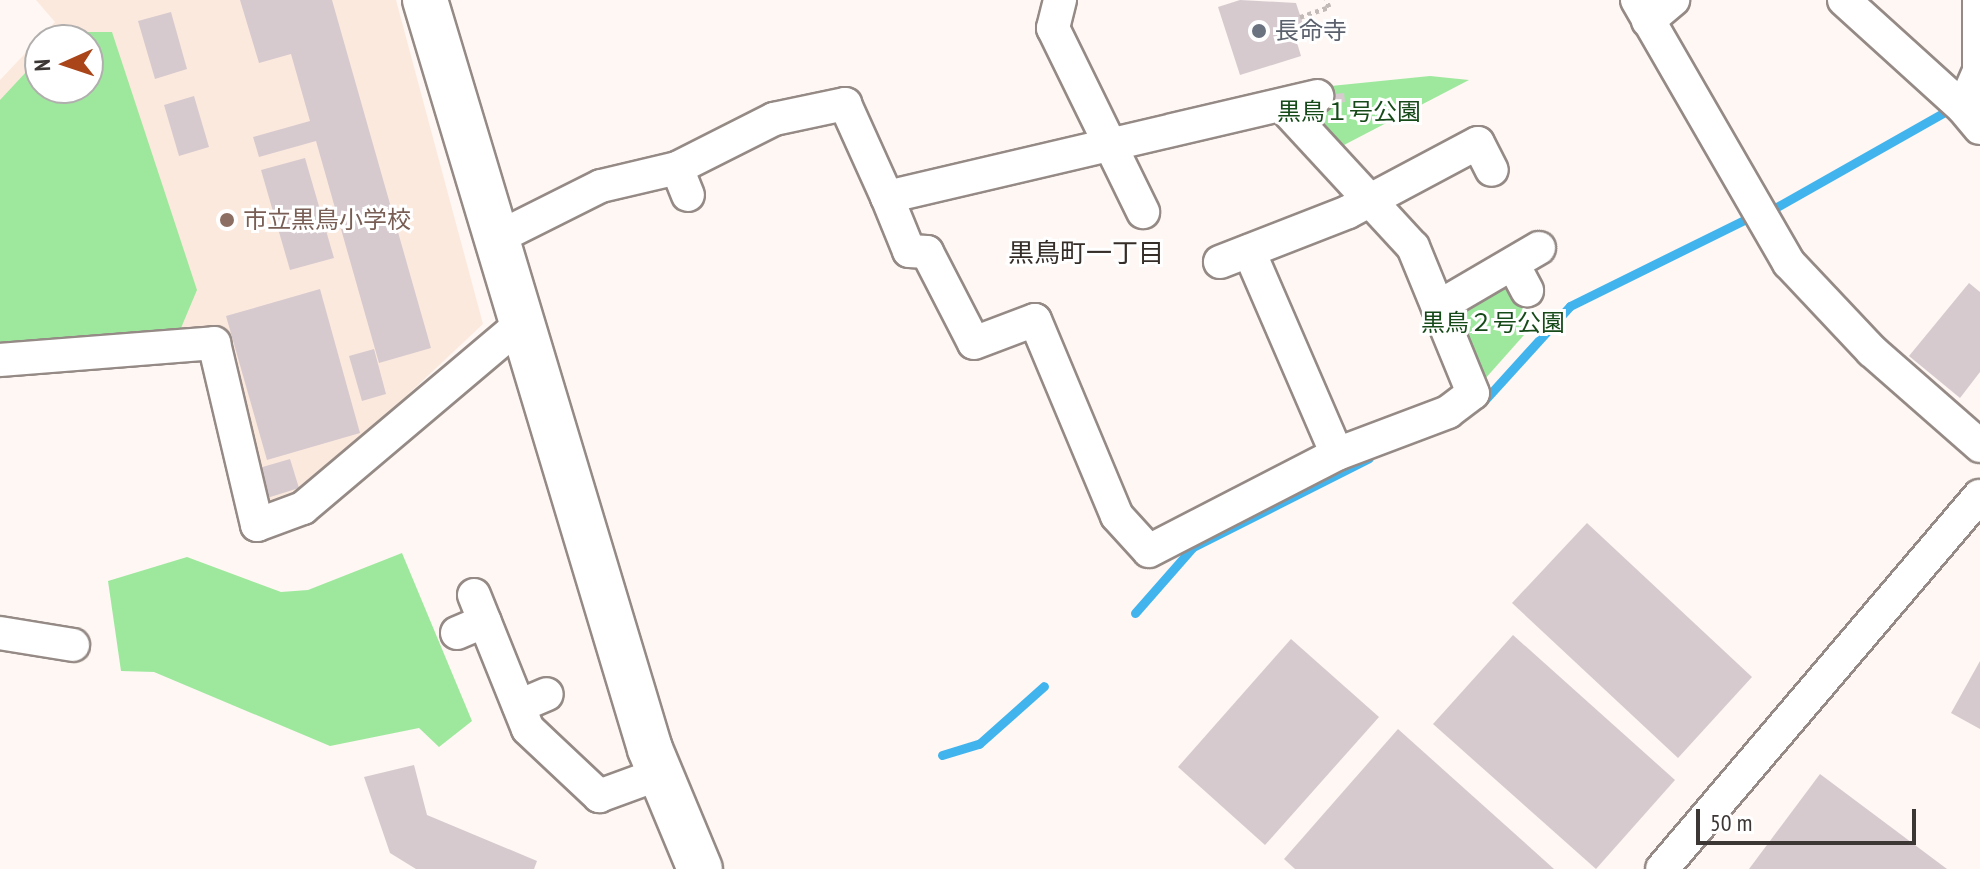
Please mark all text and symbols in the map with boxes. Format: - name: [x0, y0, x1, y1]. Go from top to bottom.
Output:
- place label: 長命寺: [1275, 17, 1347, 45]
- marker: 長命寺: [1250, 22, 1268, 40]
- north arrow: [24, 24, 104, 104]
- text: N: [28, 58, 56, 72]
- park label: 黒鳥１号公園: [1277, 98, 1421, 126]
- place label: 市立黒鳥小学校: [243, 206, 411, 234]
- marker: 市立黒鳥小学校: [218, 211, 236, 229]
- district label: 黒鳥町一丁目: [1008, 237, 1164, 269]
- park label: 黒鳥２号公園: [1421, 309, 1565, 337]
- scale bar: [1700, 793, 1920, 843]
- text: 50 m: [1710, 807, 1752, 838]

